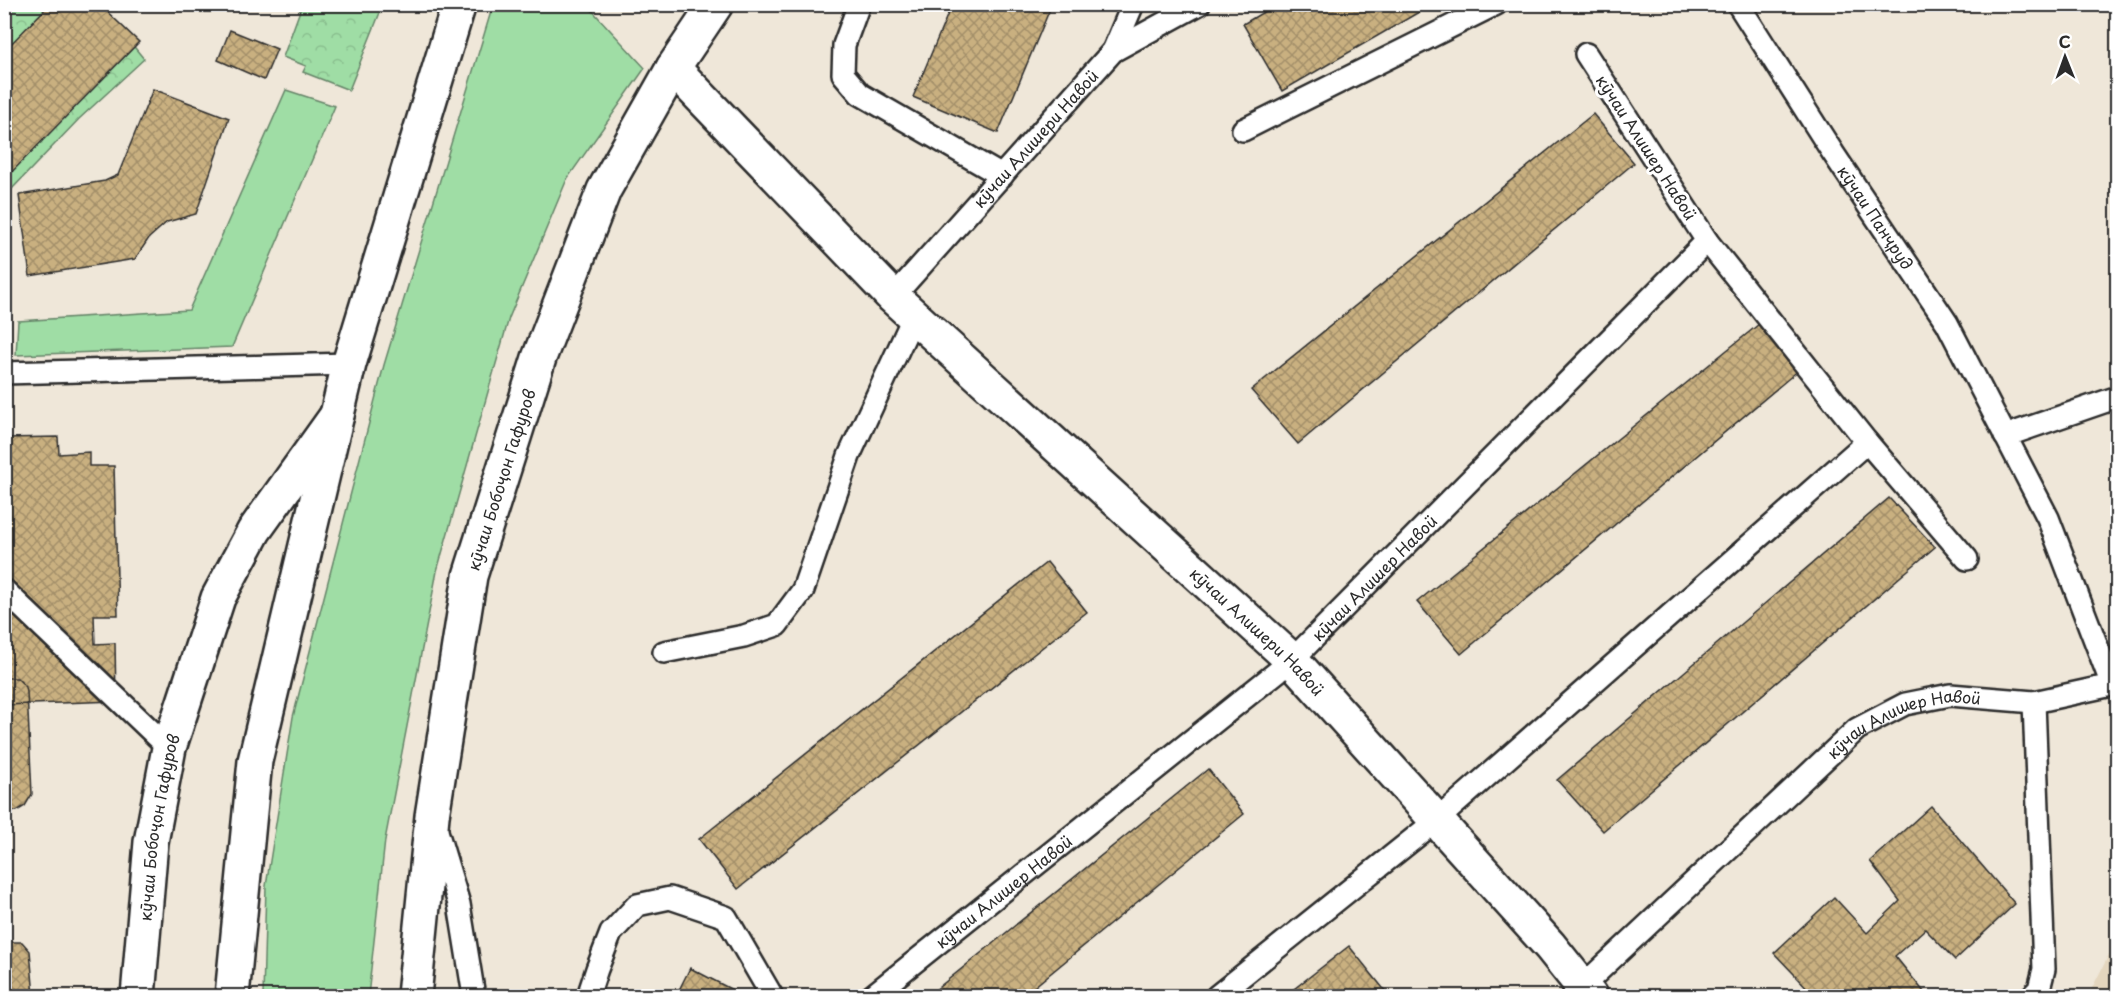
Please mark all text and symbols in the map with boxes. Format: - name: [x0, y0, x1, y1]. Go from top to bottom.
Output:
- north arrow: [2035, 27, 2095, 87]
- text: С: [2058, 29, 2071, 53]
- street label: кӯчаи Алишери Навоӣ: [967, 64, 1103, 212]
- street label: кӯчаи Алишер Навоӣ: [1591, 69, 1703, 225]
- street label: кӯчаи Панҷруд: [1832, 160, 1920, 274]
- street label: кӯчаи Бобоҷон Гафуров: [460, 386, 541, 574]
- street label: кӯчаи Алишер Навоӣ: [1306, 509, 1442, 646]
- street label: кӯчаи Алишери Навоӣ: [1185, 561, 1330, 701]
- street label: кӯчаи Алишер Навоӣ: [1821, 682, 1982, 764]
- street label: кӯчаи Бобоҷон Гафуров: [132, 730, 185, 922]
- street label: кӯчаи Алишер Навоӣ: [930, 829, 1077, 953]

